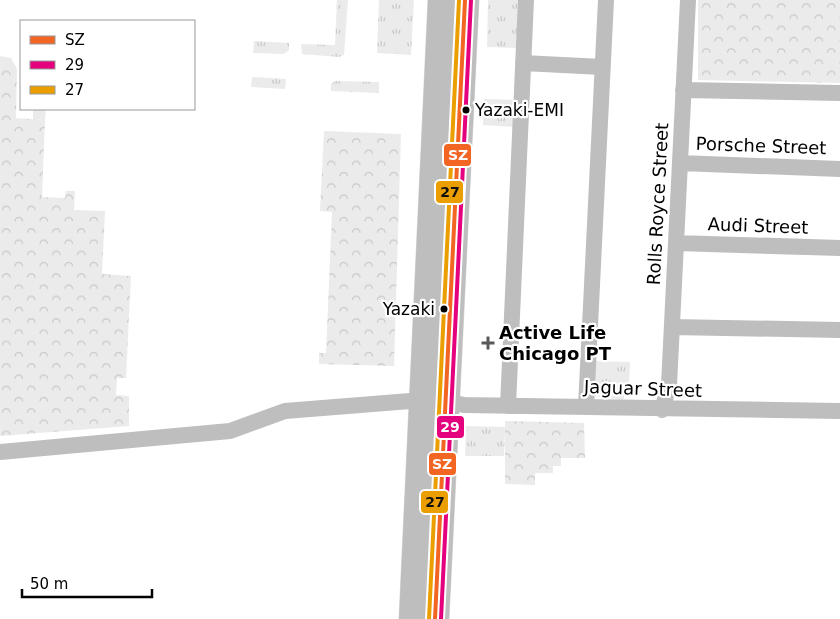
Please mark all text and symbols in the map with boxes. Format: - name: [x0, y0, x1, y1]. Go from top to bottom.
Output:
- legend: [20, 20, 195, 110]
- text: SZ: [65, 31, 85, 49]
- text: 29: [65, 56, 84, 74]
- text: 27: [65, 81, 84, 99]
- place label: Yazaki-EMI: [474, 100, 564, 120]
- marker: Yazaki-EMI: [461, 105, 471, 115]
- street label: Rolls Royce Street: [643, 122, 672, 286]
- street label: Porsche Street: [695, 133, 827, 158]
- line badge: SZ: [443, 143, 472, 167]
- text: SZ: [448, 147, 468, 163]
- line badge: 27: [435, 180, 464, 204]
- text: 27: [440, 184, 460, 200]
- street label: Audi Street: [707, 213, 809, 238]
- place label: Yazaki: [382, 299, 435, 319]
- marker: Yazaki: [439, 304, 449, 314]
- place label: Active Life Chicago PT: [499, 322, 612, 364]
- marker: Active Life Chicago PT: [481, 336, 495, 350]
- street label: Jaguar Street: [583, 376, 702, 401]
- line badge: 29: [436, 415, 465, 439]
- text: 29: [440, 419, 460, 435]
- line badge: SZ: [428, 452, 457, 476]
- text: SZ: [432, 456, 452, 472]
- line badge: 27: [420, 490, 449, 514]
- text: 27: [425, 494, 445, 510]
- scale bar: [22, 566, 152, 598]
- text: 50 m: [30, 575, 68, 593]

